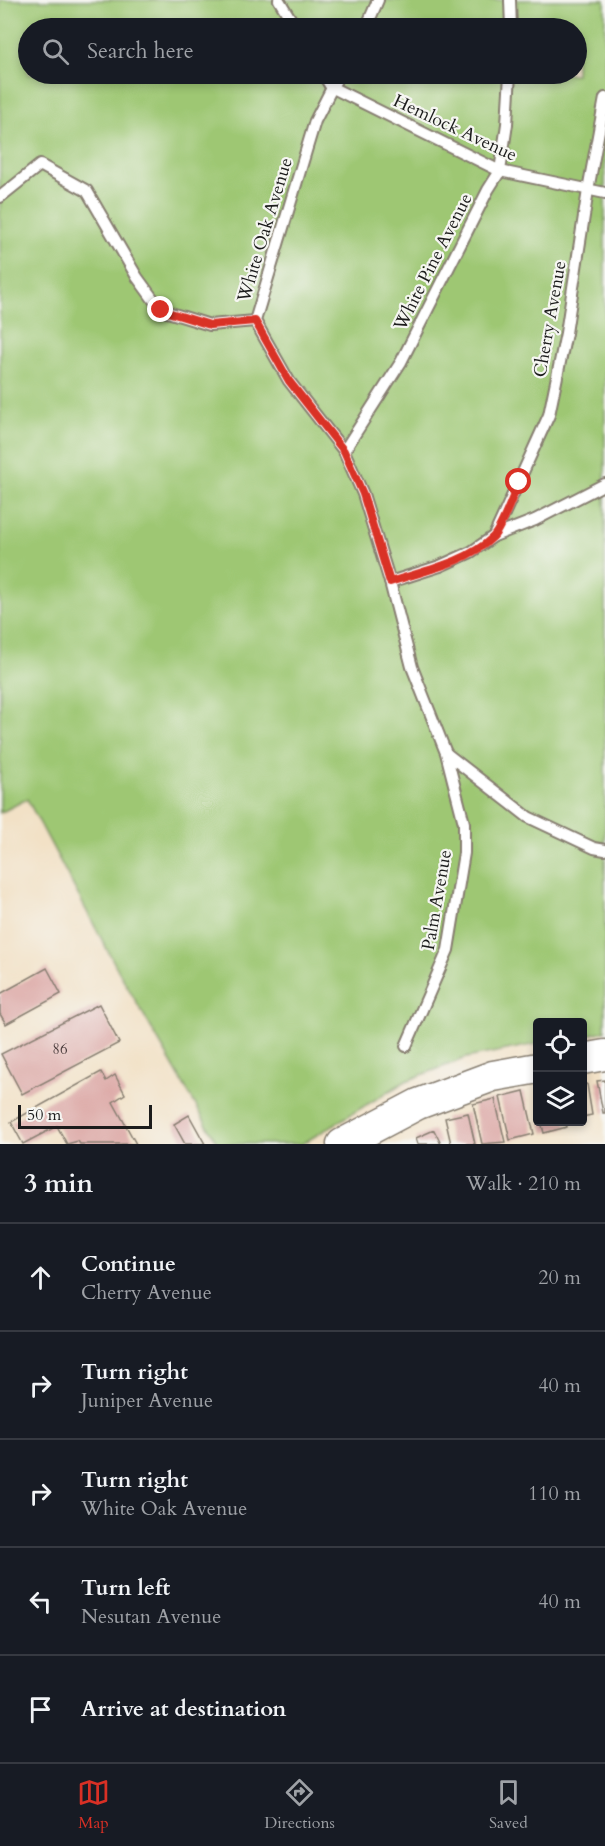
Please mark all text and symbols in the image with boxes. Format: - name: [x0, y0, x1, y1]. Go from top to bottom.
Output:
- search box: [18, 18, 587, 84]
- icon: search: [39, 35, 72, 68]
- text: Search here: [87, 36, 194, 66]
- street label: Hemlock Avenue: [389, 88, 521, 168]
- street label: White Oak Avenue: [231, 155, 299, 306]
- street label: White Pine Avenue: [387, 189, 478, 336]
- street label: Cherry Avenue: [527, 259, 573, 379]
- route end: [147, 296, 173, 322]
- route start: [505, 468, 531, 494]
- street label: Palm Avenue: [416, 848, 458, 952]
- map controls: [533, 1018, 587, 1126]
- button: locate: [533, 1018, 587, 1072]
- house number: 86: [52, 1039, 68, 1059]
- button: layers: [533, 1072, 587, 1126]
- scale bar: [18, 1102, 152, 1130]
- text: 50 m: [27, 1104, 61, 1126]
- text: 3 min: [24, 1166, 93, 1201]
- text: Walk · 210 m: [466, 1170, 581, 1197]
- text: Continue: [81, 1249, 176, 1279]
- icon: ahead: [24, 1261, 57, 1294]
- text: 20 m: [538, 1264, 581, 1291]
- text: Cherry Avenue: [81, 1279, 212, 1306]
- text: Turn right: [81, 1357, 188, 1387]
- icon: right: [24, 1369, 57, 1402]
- text: 40 m: [538, 1372, 581, 1399]
- text: Juniper Avenue: [81, 1387, 213, 1414]
- text: Turn right: [81, 1465, 188, 1495]
- icon: right: [24, 1477, 57, 1510]
- text: 110 m: [528, 1480, 581, 1507]
- text: White Oak Avenue: [81, 1495, 247, 1522]
- text: Turn left: [81, 1573, 170, 1603]
- icon: left: [24, 1585, 57, 1618]
- text: 40 m: [538, 1588, 581, 1615]
- text: Nesutan Avenue: [81, 1603, 221, 1630]
- icon: arrive: [24, 1693, 57, 1726]
- text: Arrive at destination: [81, 1694, 286, 1724]
- tab: Map: [77, 1776, 110, 1834]
- tab: Directions: [264, 1776, 335, 1834]
- tab: Saved: [489, 1776, 528, 1834]

